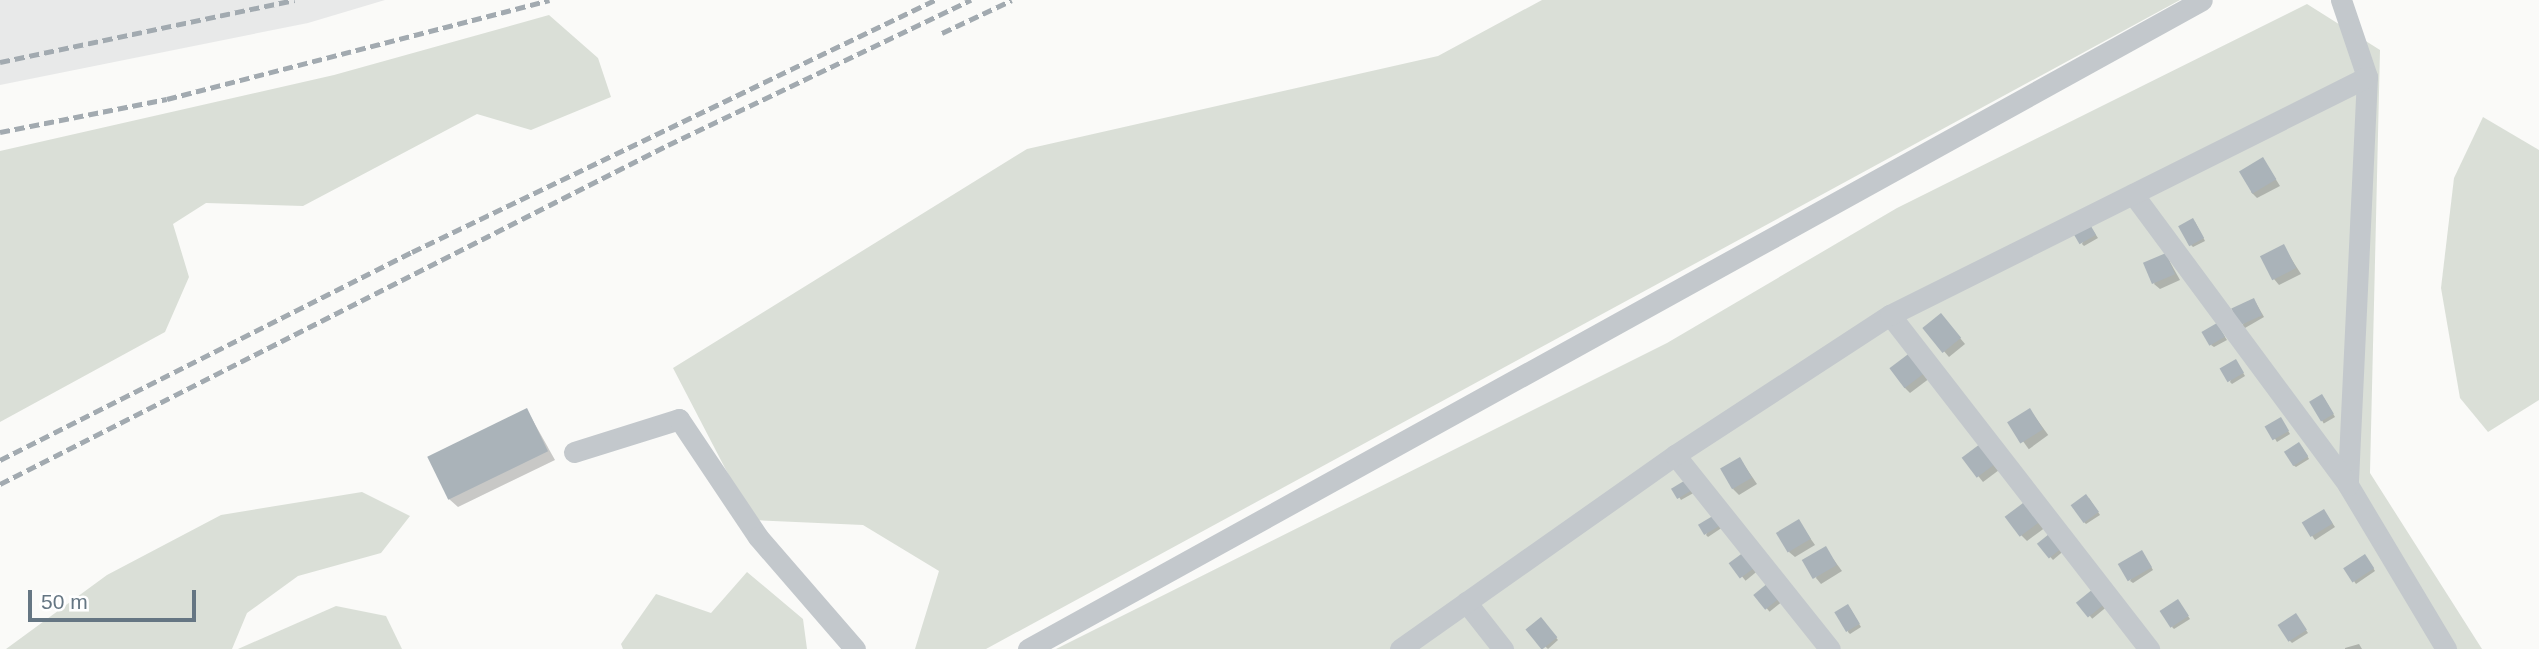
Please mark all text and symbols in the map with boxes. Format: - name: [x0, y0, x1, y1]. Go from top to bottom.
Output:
- scale bar: [32, 576, 200, 620]
- text: 50 m: [41, 590, 88, 613]

